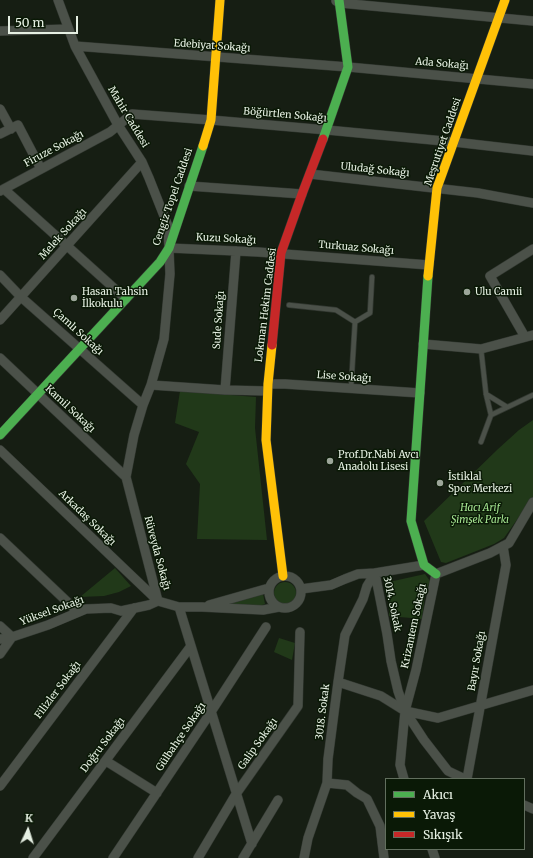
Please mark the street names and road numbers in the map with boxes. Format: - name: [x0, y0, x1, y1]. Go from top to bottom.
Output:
- street label: Edebiyat Sokağı: [173, 37, 251, 55]
- street label: Ada Sokağı: [415, 56, 469, 72]
- street label: Mahir Caddesi: [105, 84, 151, 150]
- street label: Meşrutiyet Caddesi: [422, 96, 464, 188]
- street label: Böğürtlen Sokağı: [243, 105, 327, 125]
- street label: Firuze Sokağı: [22, 128, 86, 170]
- street label: Cengiz Topel Caddesi: [151, 147, 195, 247]
- street label: Uludağ Sokağı: [340, 160, 410, 180]
- street label: Melek Sokağı: [37, 206, 89, 262]
- street label: Kuzu Sokağı: [196, 231, 256, 247]
- street label: Turkuaz Sokağı: [318, 239, 394, 257]
- street label: Lokman Hekim Caddesi: [253, 247, 279, 363]
- street label: Sude Sokağı: [211, 290, 227, 350]
- street label: Çamlı Sokağı: [50, 306, 106, 358]
- street label: Lise Sokağı: [316, 369, 372, 385]
- street label: Kamil Sokağı: [42, 383, 98, 435]
- street label: Arkadaş Sokağı: [56, 488, 118, 548]
- street label: Rüveyda Sokağı: [141, 515, 173, 591]
- street label: 3014. Sokak: [380, 575, 404, 633]
- street label: Krizantem Sokağı: [399, 582, 429, 670]
- street label: Yüksel Sokağı: [18, 594, 86, 628]
- street label: Bayır Sokağı: [466, 630, 488, 692]
- street label: Filizler Sokağı: [32, 659, 84, 721]
- street label: 3018. Sokak: [314, 683, 332, 741]
- street label: Gülbahçe Sokağı: [154, 700, 208, 774]
- street label: Doğru Sokağı: [78, 715, 128, 775]
- street label: Galip Sokağı: [236, 716, 280, 772]

